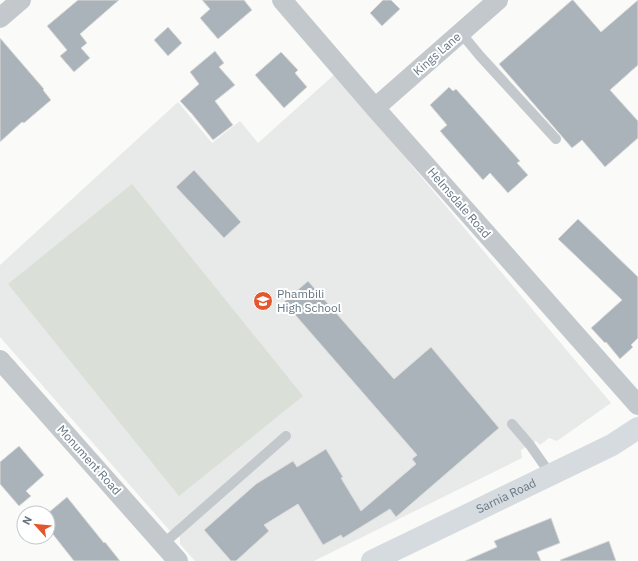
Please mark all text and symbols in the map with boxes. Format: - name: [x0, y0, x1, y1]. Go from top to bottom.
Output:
- street label: Kings Lane: [410, 29, 464, 78]
- street label: Helmsdale Road: [425, 164, 494, 241]
- place label: Phambili High School: [277, 286, 341, 315]
- school or university icon: Phambili High School: [252, 290, 274, 312]
- street label: Monument Road: [54, 422, 125, 498]
- street label: Sarnia Road: [474, 475, 538, 517]
- north arrow: [16, 505, 56, 545]
- text: N: [19, 514, 35, 527]

